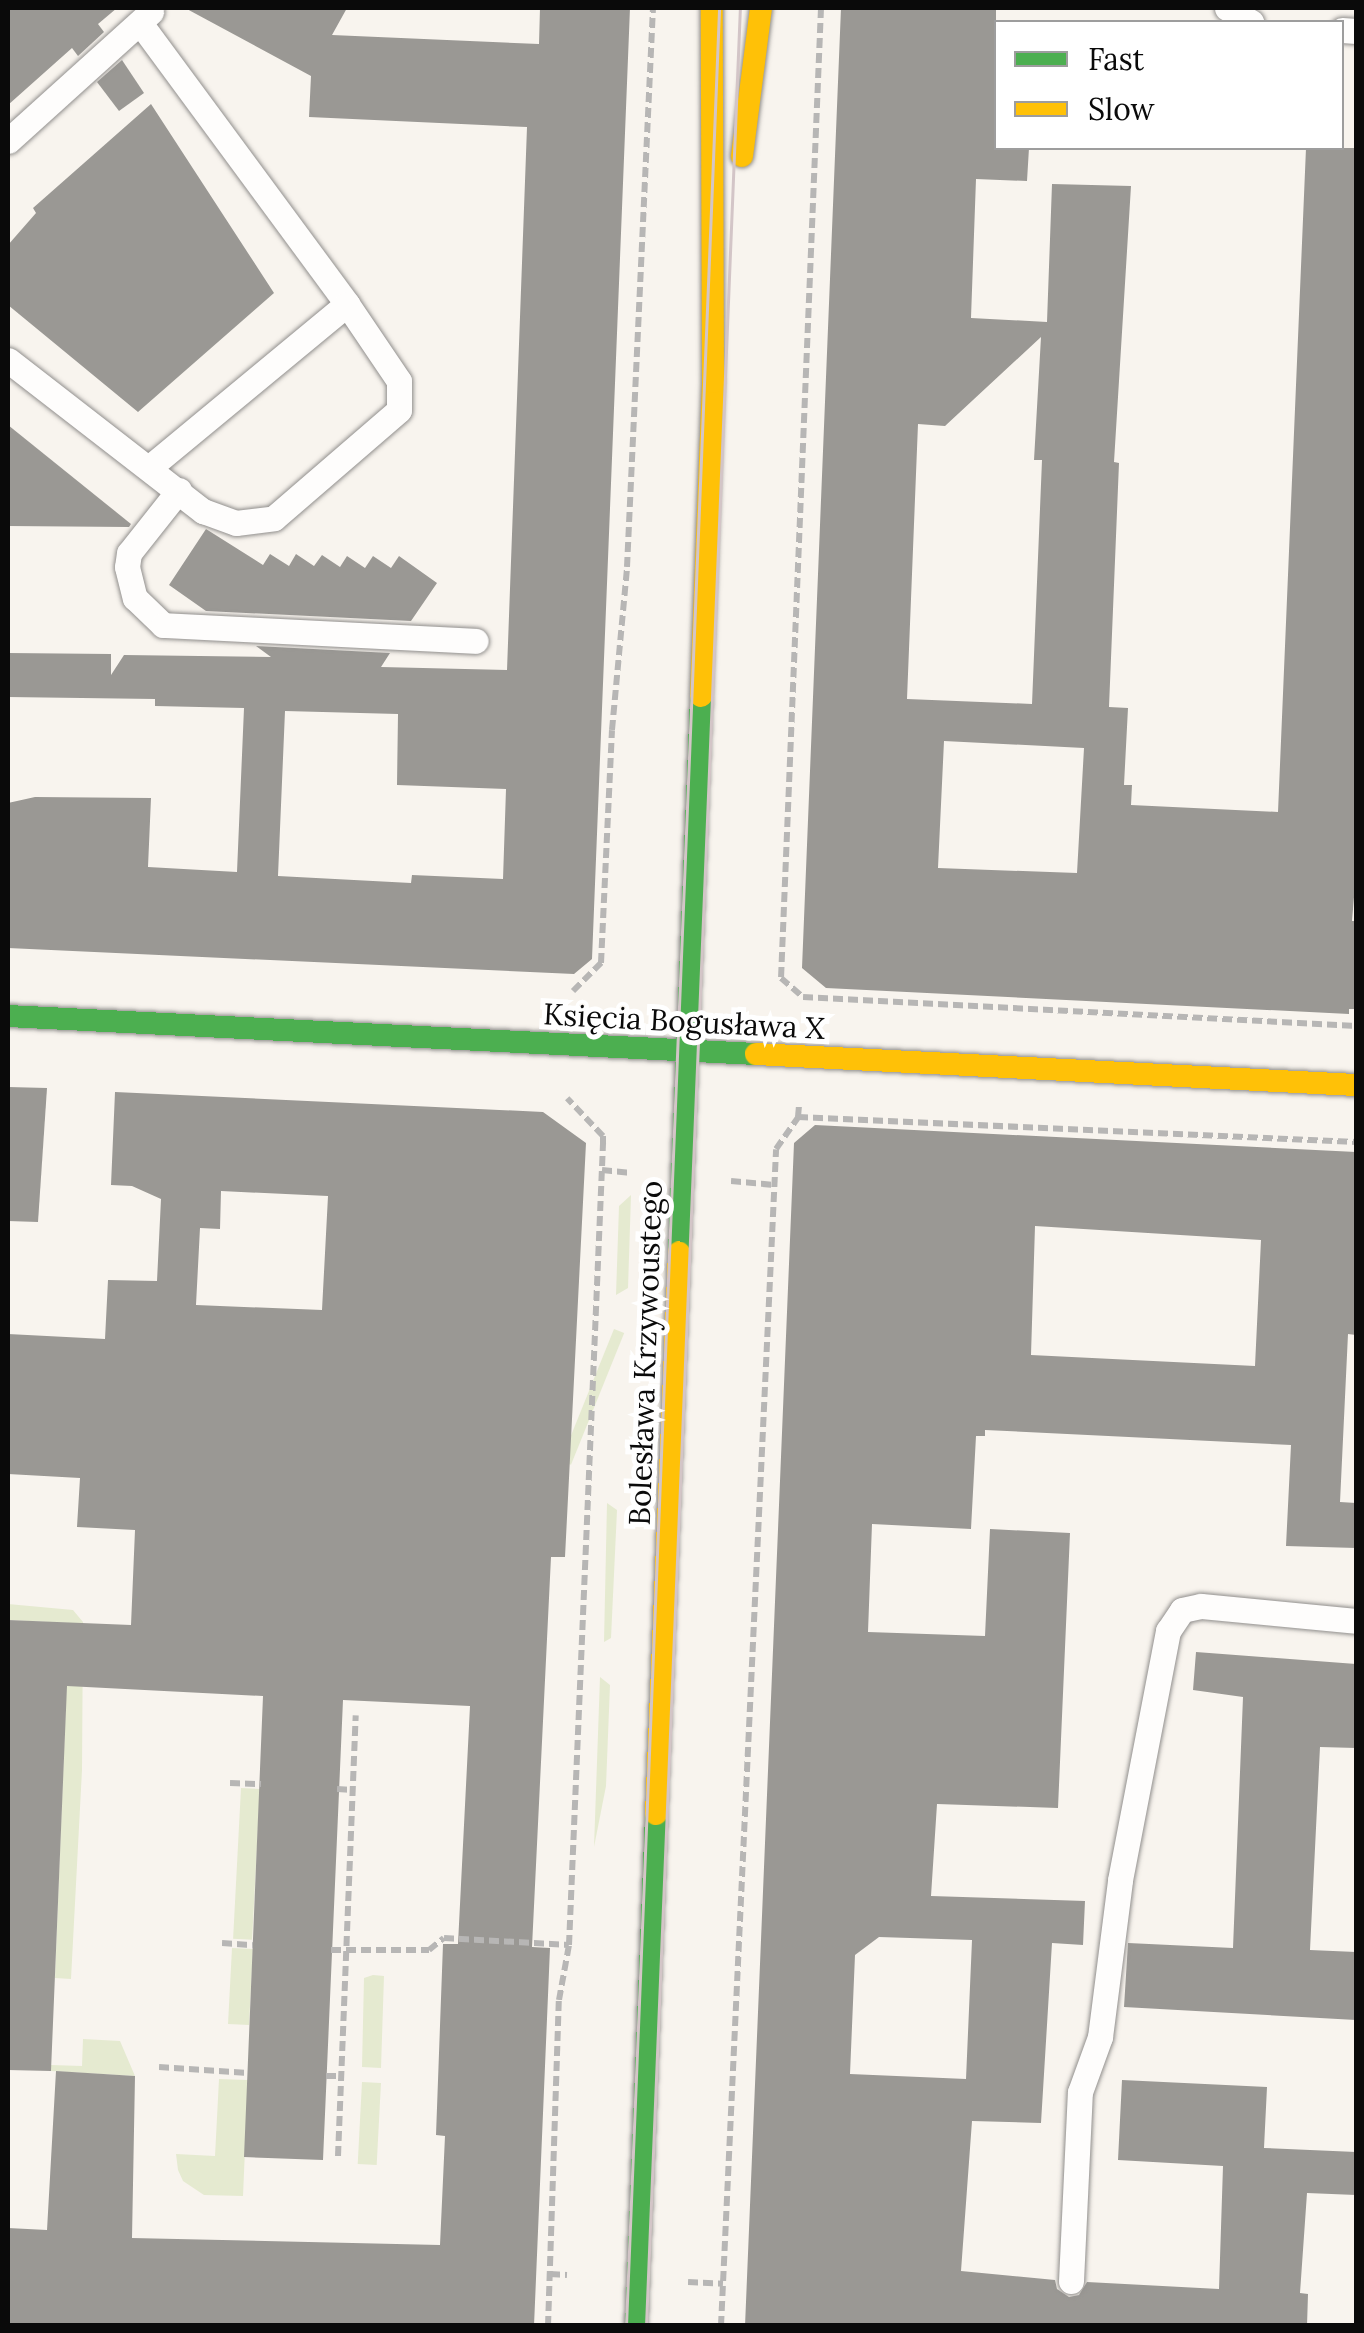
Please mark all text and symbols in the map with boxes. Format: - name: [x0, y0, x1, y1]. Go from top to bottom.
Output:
- legend: [994, 20, 1344, 150]
- text: Fast: [1088, 40, 1144, 78]
- text: Slow: [1088, 90, 1154, 128]
- street label: Księcia Bogusława X: [542, 996, 826, 1046]
- street label: Bolesława Krzywoustego: [621, 1180, 669, 1526]

